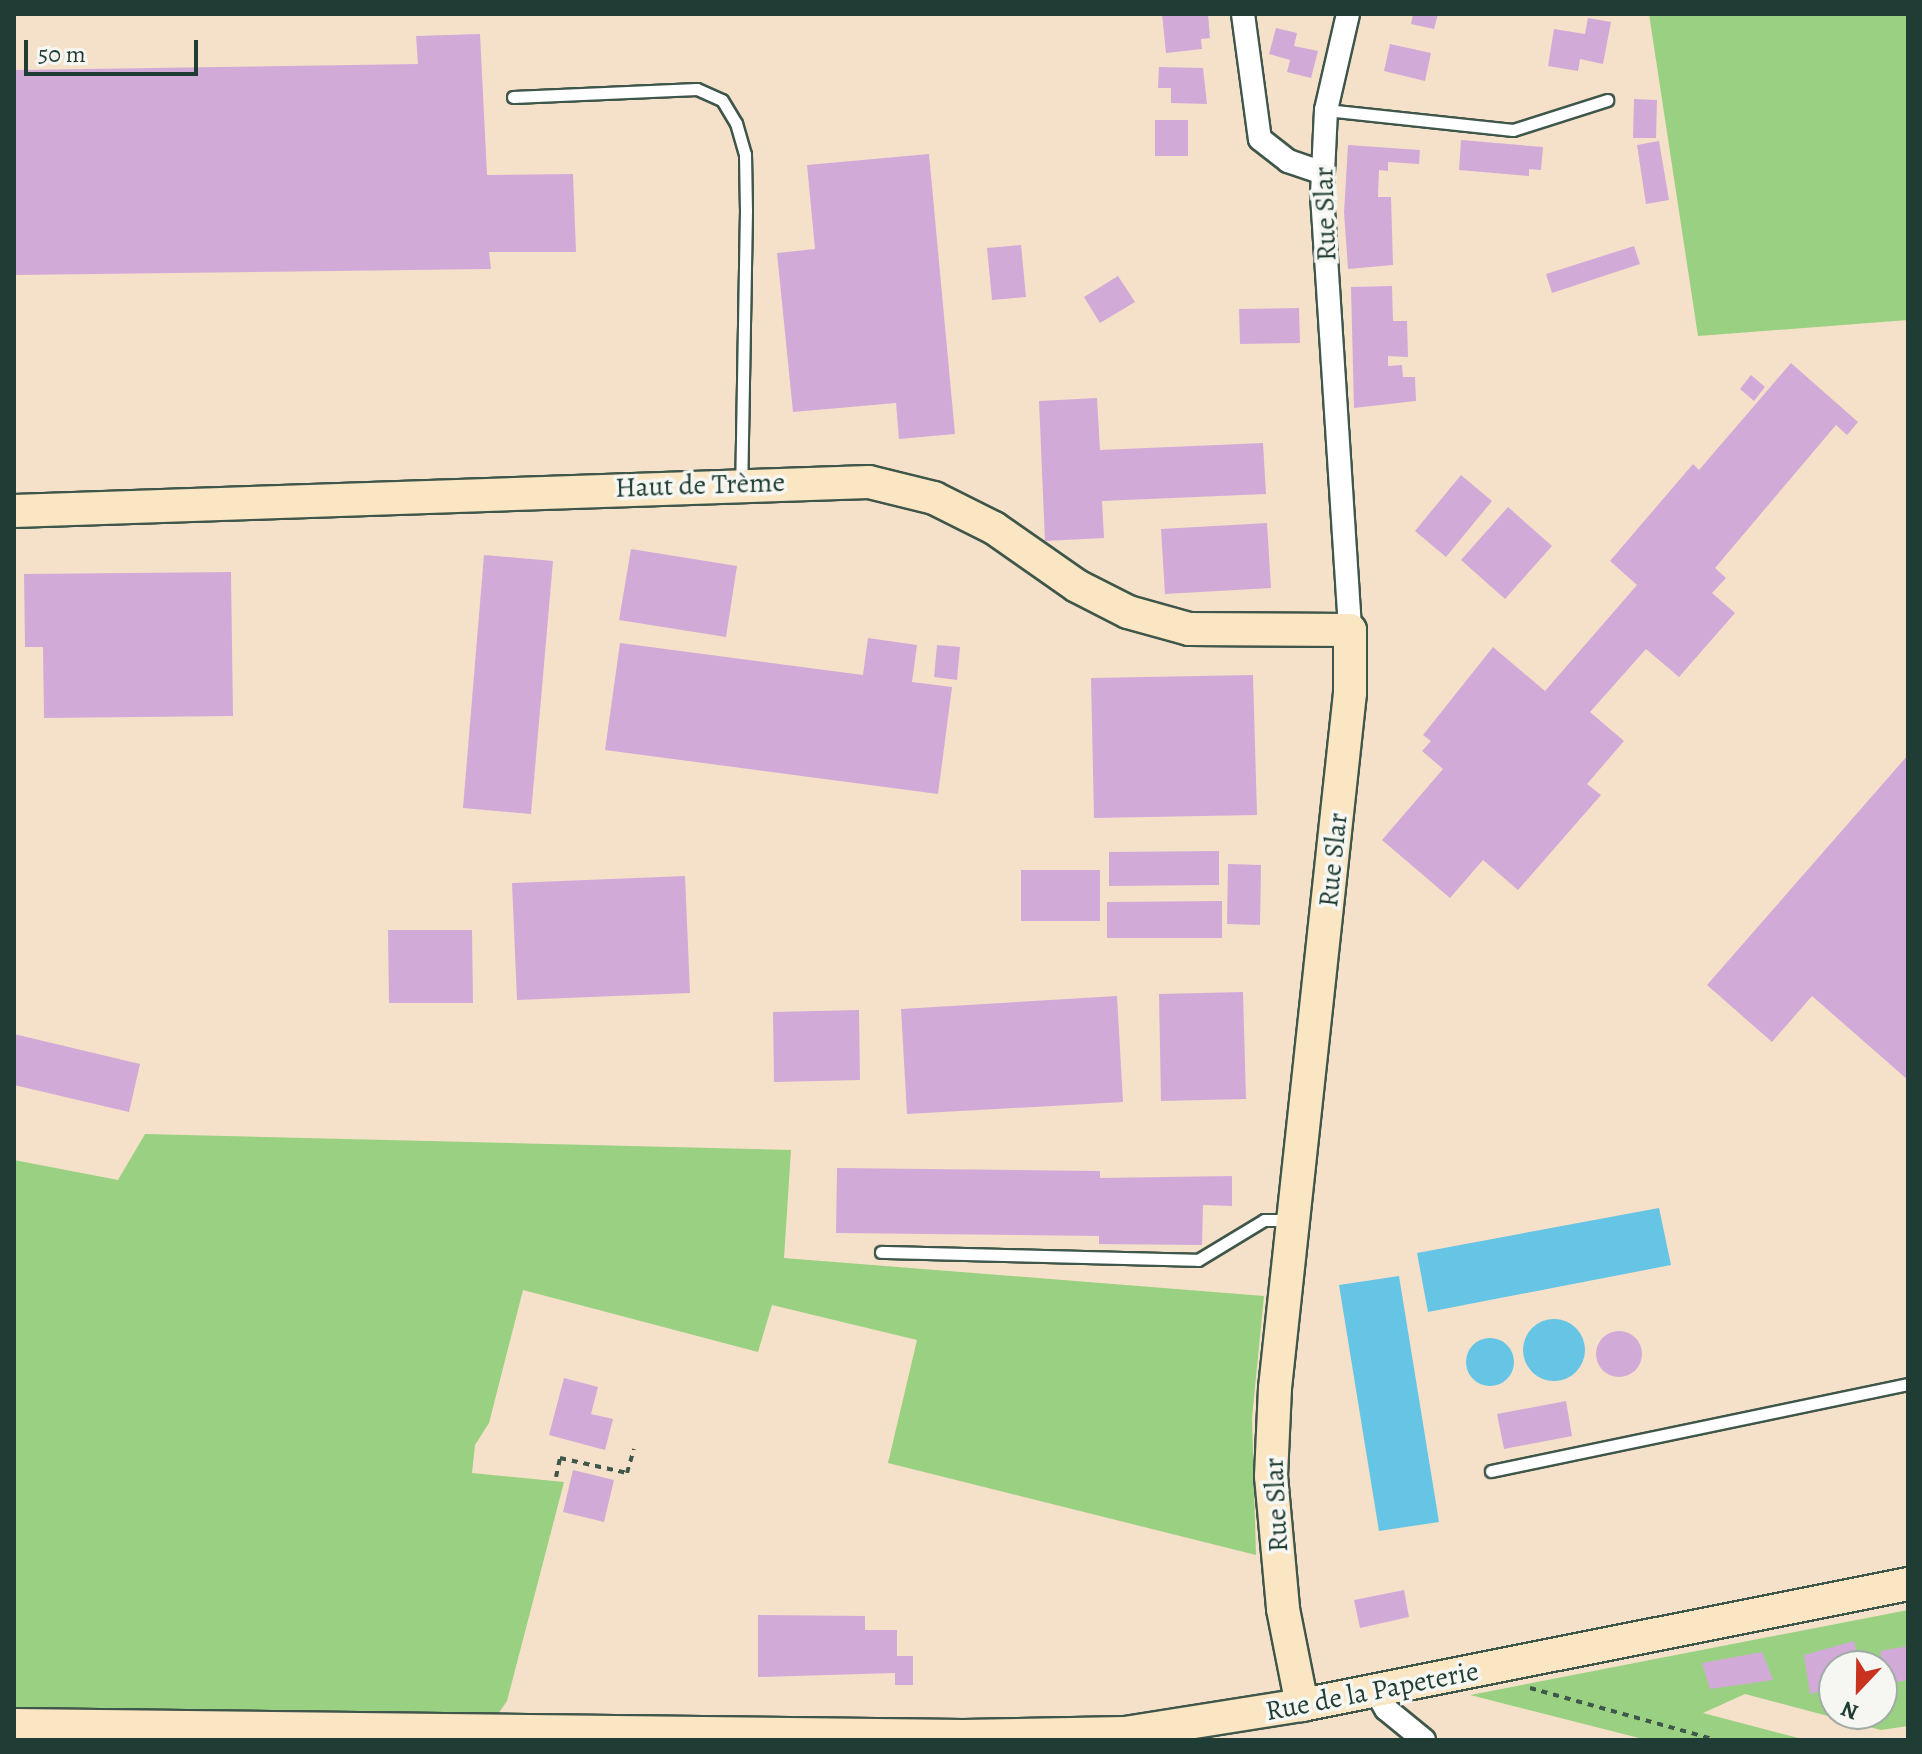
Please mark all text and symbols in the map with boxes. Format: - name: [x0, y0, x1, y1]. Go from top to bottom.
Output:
- scale bar: [28, 24, 202, 74]
- text: 50 m: [38, 38, 86, 70]
- street label: Rue Slar: [1307, 166, 1343, 262]
- street label: Haut de Trème: [614, 465, 786, 505]
- street label: Rue Slar: [1311, 811, 1355, 909]
- street label: Rue Slar: [1257, 1457, 1295, 1553]
- north arrow: [1818, 1650, 1898, 1730]
- street label: Rue de la Papeterie: [1263, 1654, 1481, 1728]
- text: N: [1837, 1693, 1863, 1727]

